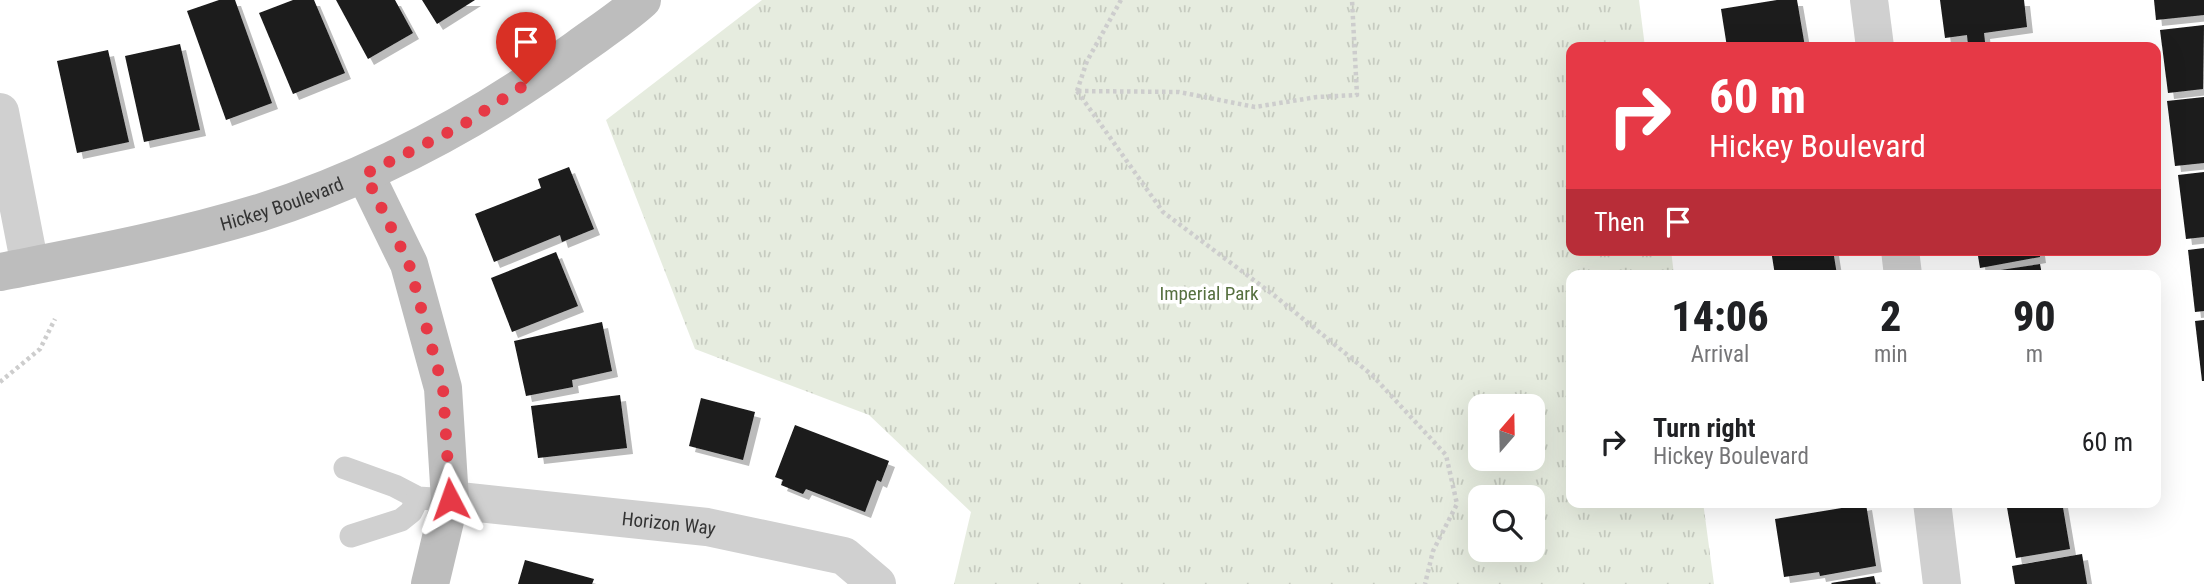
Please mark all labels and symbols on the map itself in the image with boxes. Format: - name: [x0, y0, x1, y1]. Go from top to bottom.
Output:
- pin: [496, 12.0, 556, 84]
- street label: Hickey Boulevard: [217, 172, 347, 235]
- park label: Imperial Park: [1159, 282, 1259, 305]
- north arrow: [1468, 394, 1545, 471]
- position arrow: [413, 462, 487, 536]
- street label: Horizon Way: [621, 507, 718, 540]

